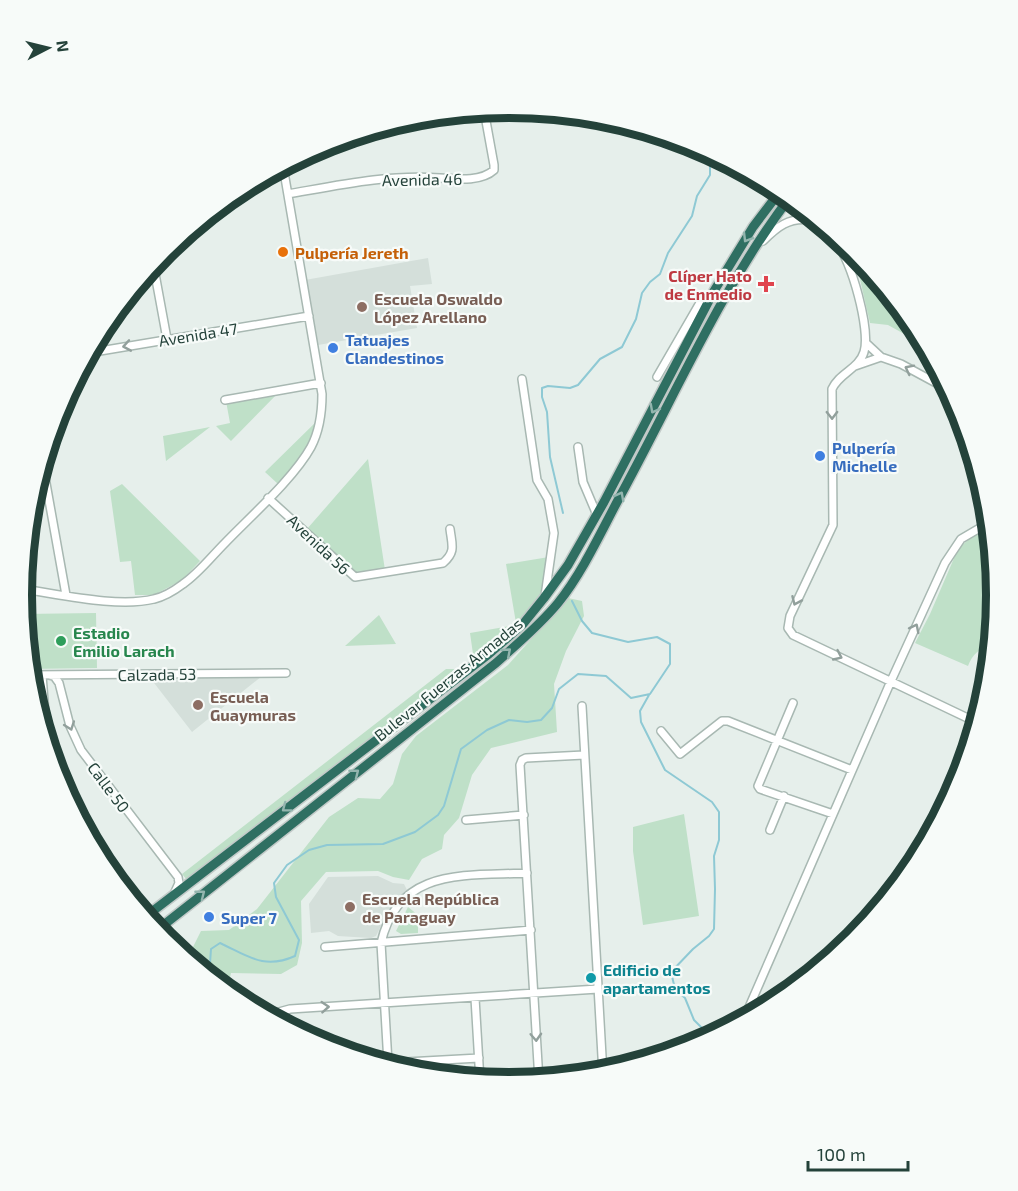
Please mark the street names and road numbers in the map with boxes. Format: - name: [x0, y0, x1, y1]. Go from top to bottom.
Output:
- street label: Avenida 46: [382, 169, 462, 189]
- street label: Avenida 47: [157, 318, 239, 350]
- street label: Avenida 56: [284, 510, 354, 578]
- street label: Bulevar Fuerzas Armadas: [370, 613, 526, 745]
- street label: Calzada 53: [118, 664, 196, 684]
- street label: Calle 50: [84, 758, 134, 816]

